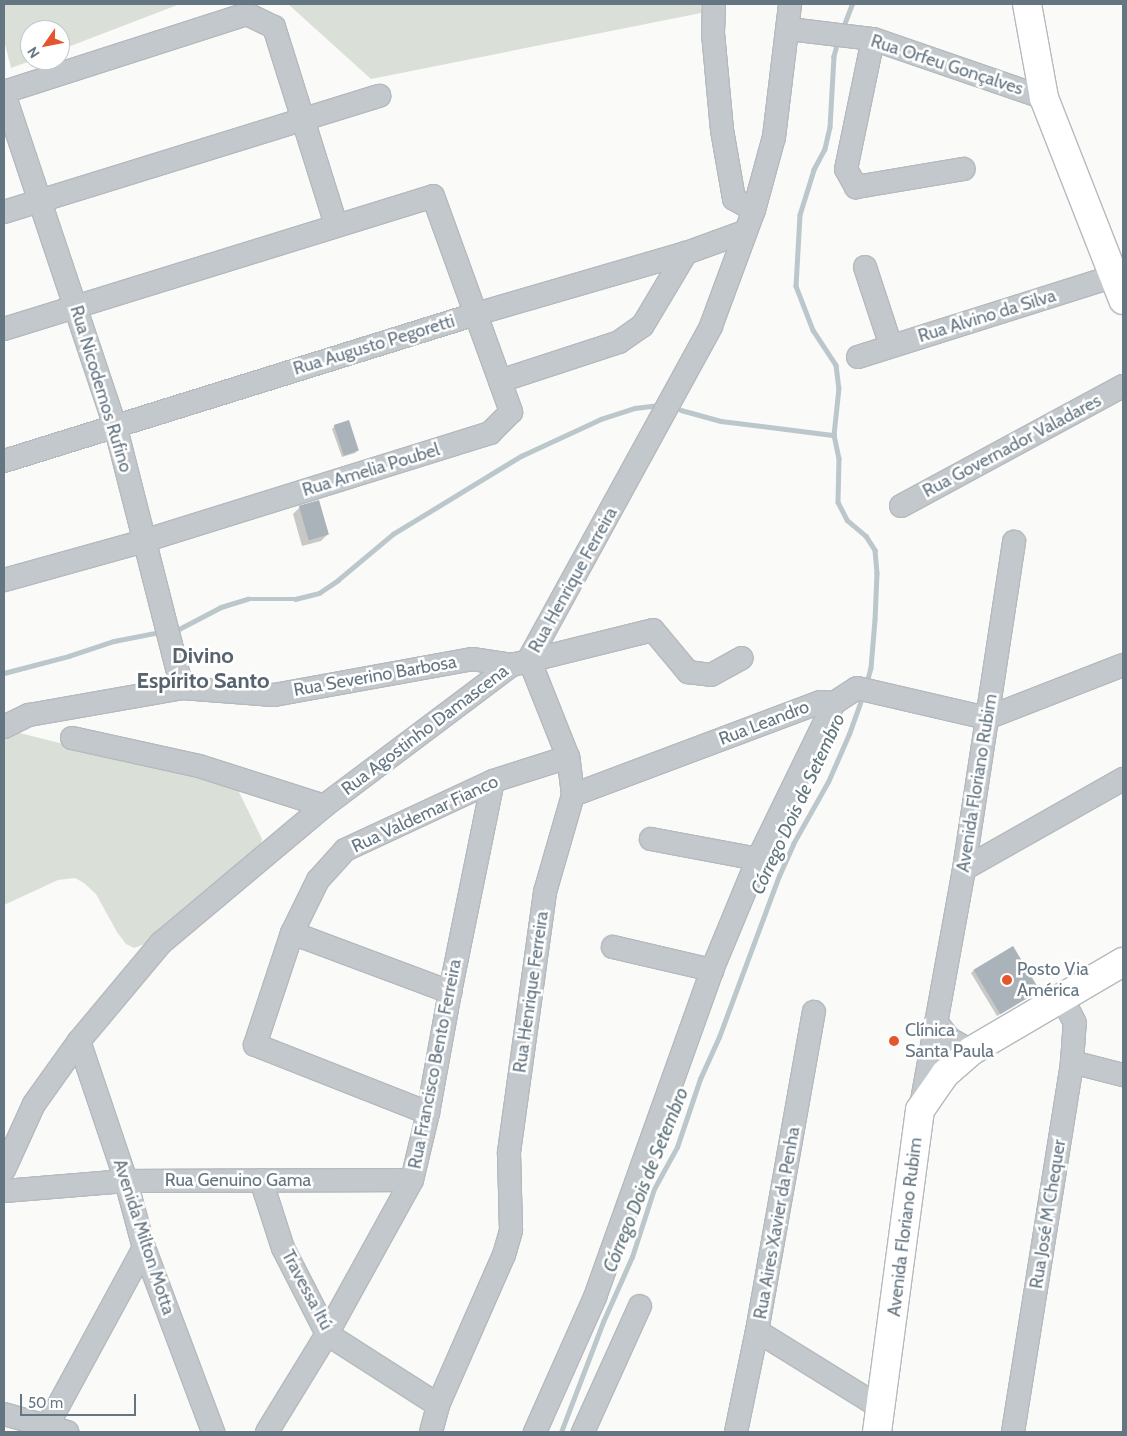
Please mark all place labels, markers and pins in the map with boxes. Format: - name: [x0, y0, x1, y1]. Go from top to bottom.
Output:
- place label: Posto Via América: [1017, 959, 1089, 1002]
- marker: Posto Via América: [1001, 974, 1013, 986]
- place label: Clínica Santa Paula: [905, 1020, 994, 1062]
- marker: Clínica Santa Paula: [887, 1034, 901, 1048]

